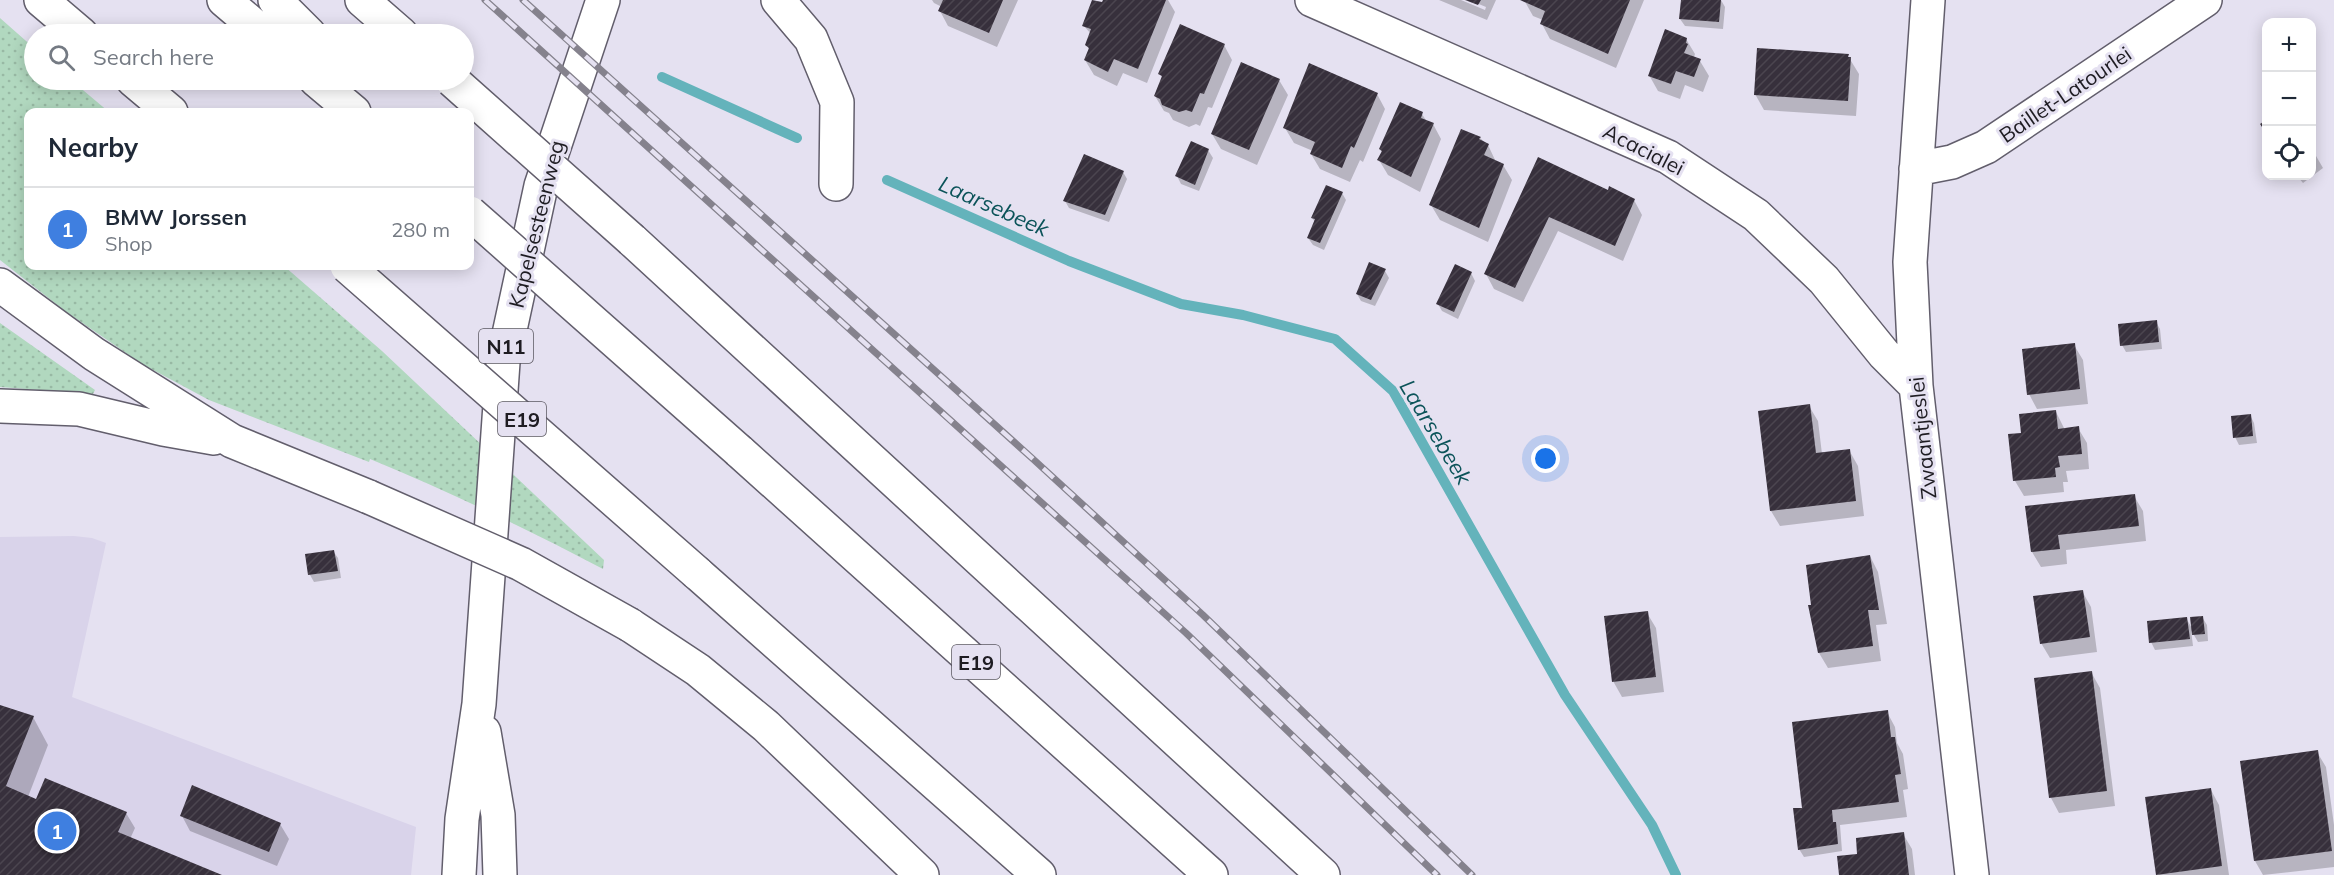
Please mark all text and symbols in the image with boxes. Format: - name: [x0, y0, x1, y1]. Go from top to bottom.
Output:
- map controls: [2262, 18, 2316, 180]
- button: +: [2262, 18, 2316, 72]
- search box: [24, 24, 474, 90]
- street label: Baillet-Latourlei: [1994, 40, 2136, 148]
- icon: search: [45, 41, 78, 74]
- text: Search here: [93, 43, 214, 71]
- button: −: [2262, 72, 2316, 126]
- street label: Acacialei: [1599, 118, 1689, 180]
- button: locate: [2262, 126, 2316, 180]
- text: Nearby: [48, 131, 138, 164]
- street label: Kapelsesteenweg: [503, 138, 569, 310]
- water label: Laarsebeek: [935, 169, 1054, 243]
- text: BMW Jorssen: [105, 203, 247, 231]
- text: 1: [62, 217, 74, 242]
- text: 280 m: [391, 217, 450, 242]
- text: Shop: [105, 231, 153, 256]
- road number: N11: [479, 329, 533, 363]
- water label: Laarsebeek: [1394, 374, 1479, 490]
- street label: Zwaantjeslei: [1903, 375, 1941, 501]
- road number: E19: [498, 402, 546, 436]
- your location: [1531, 444, 1560, 473]
- road number: E19: [952, 645, 1000, 679]
- pin: 1: [38, 808, 76, 854]

